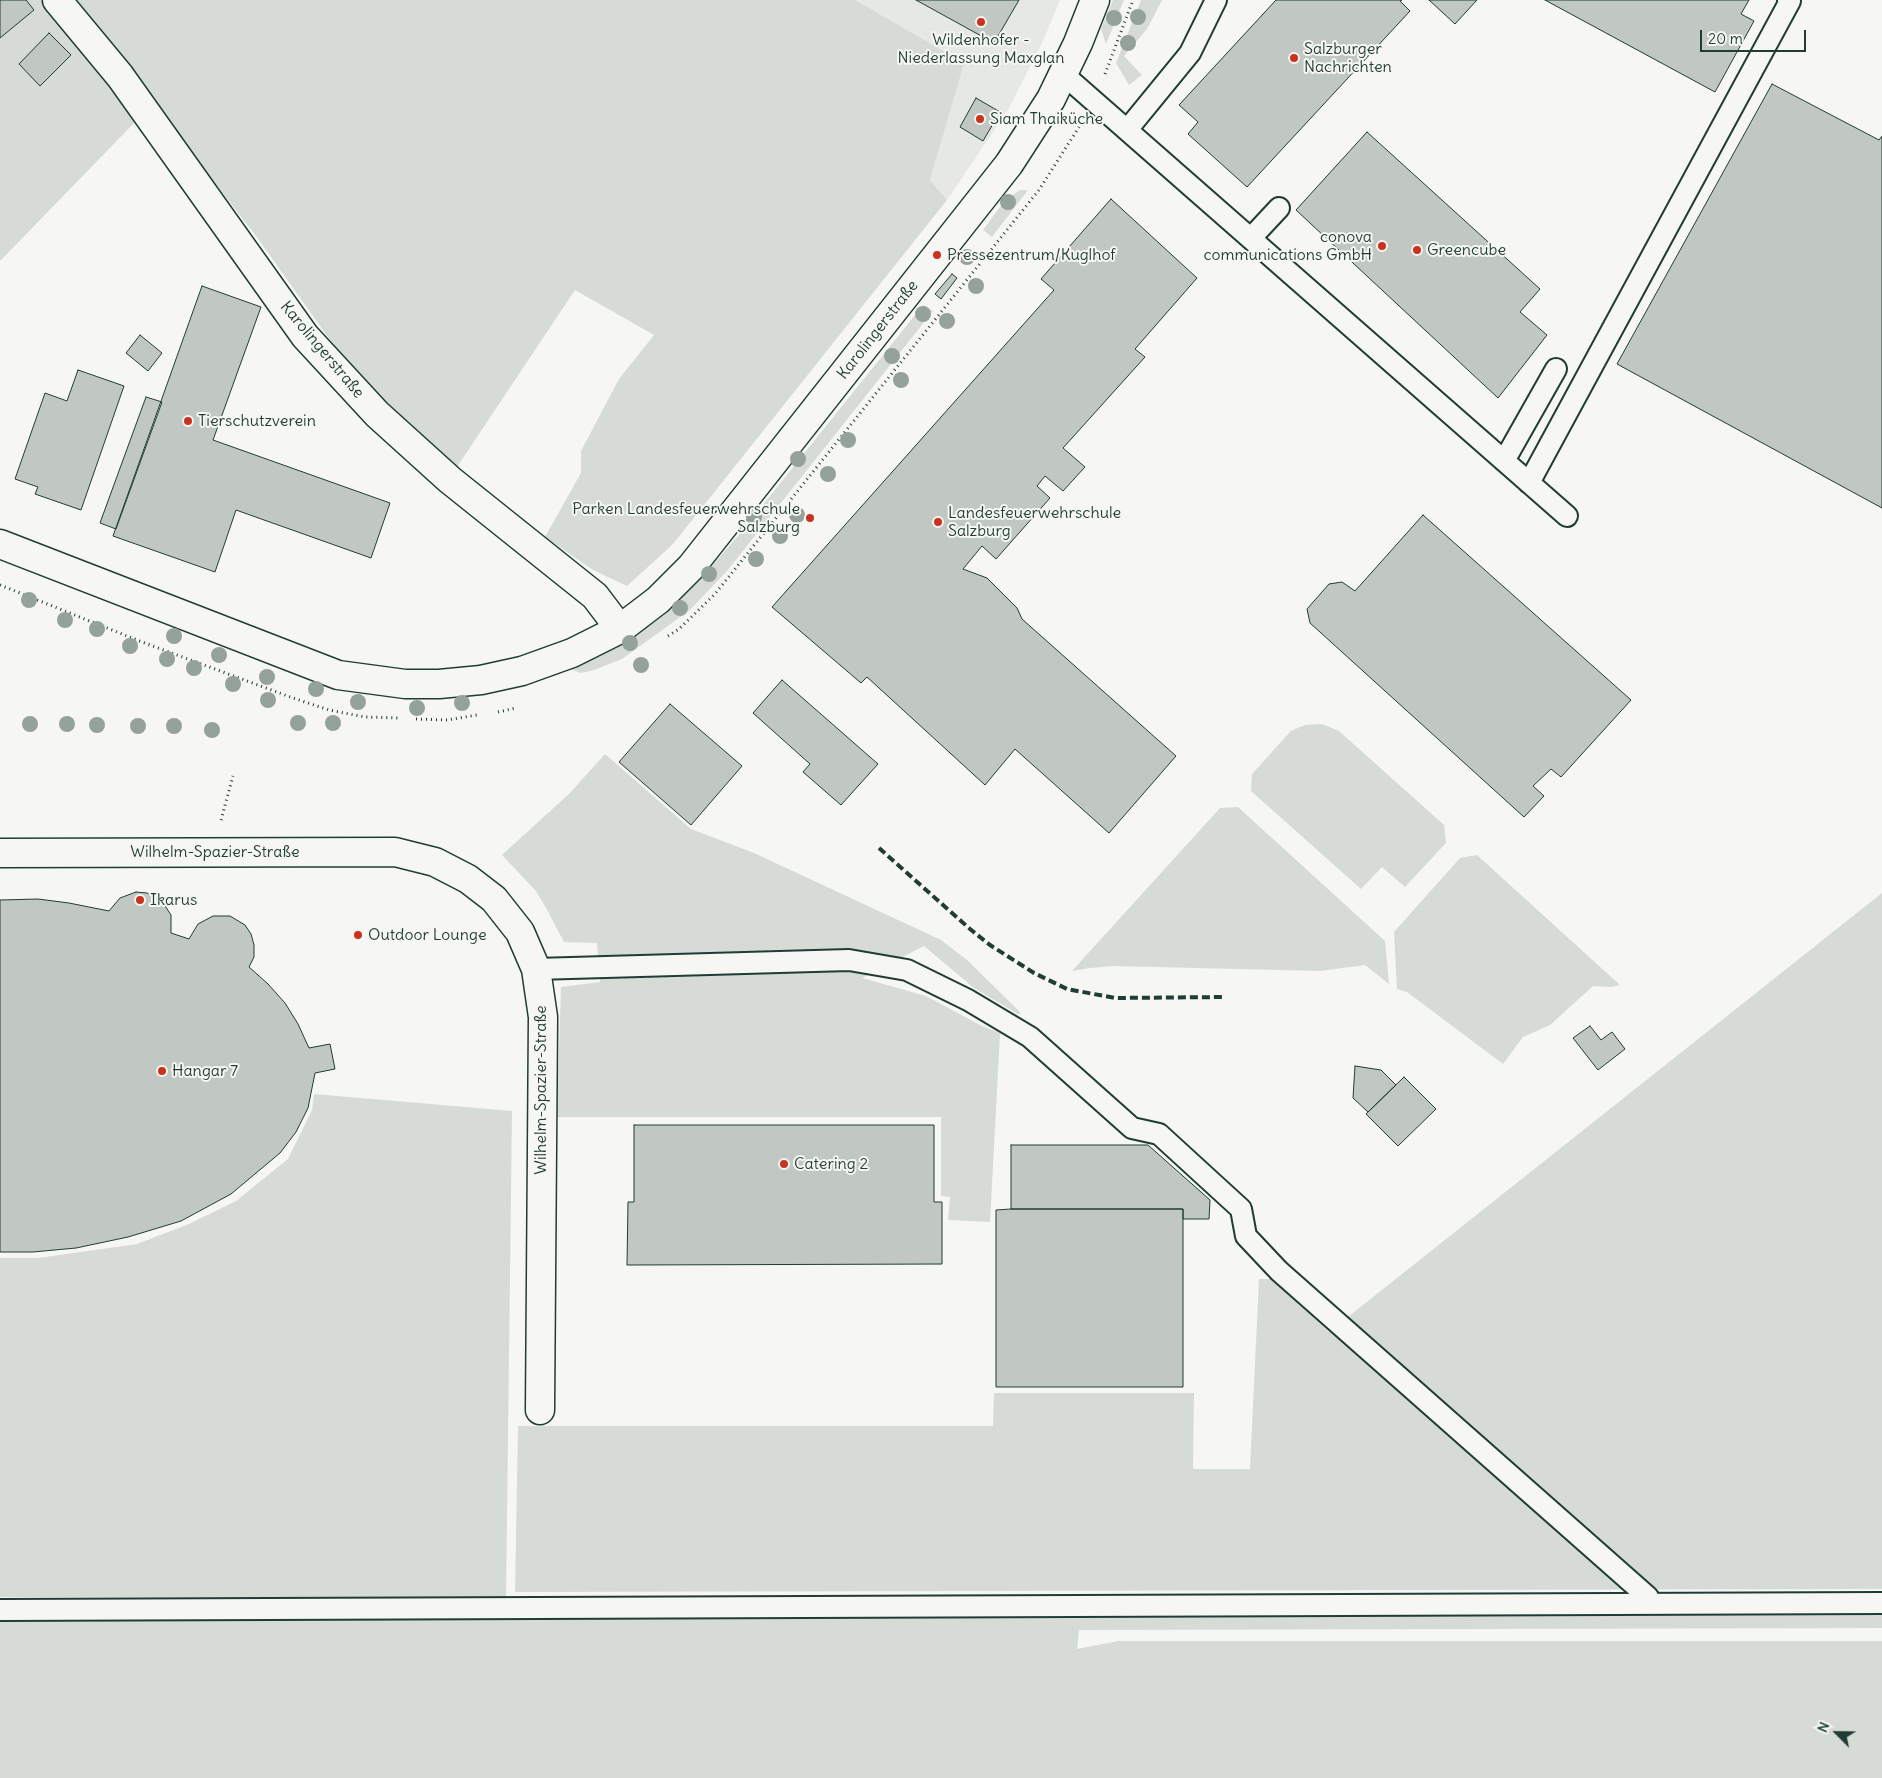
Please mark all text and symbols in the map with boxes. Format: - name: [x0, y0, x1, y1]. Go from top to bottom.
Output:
- marker: Wildenhofer - Niederlassung Maxglan: [975, 16, 987, 28]
- scale bar: [1702, 20, 1808, 52]
- text: 20 m: [1708, 29, 1743, 48]
- place label: Wildenhofer - Niederlassung Maxglan: [898, 30, 1064, 68]
- place label: Salzburger Nachrichten: [1304, 39, 1392, 77]
- marker: Salzburger Nachrichten: [1288, 52, 1300, 64]
- place label: Siam Thaiküche: [990, 109, 1103, 129]
- marker: Siam Thaiküche: [974, 113, 986, 125]
- place label: conova communications GmbH: [1203, 227, 1372, 265]
- marker: conova communications GmbH: [1376, 240, 1388, 252]
- place label: Greencube: [1427, 240, 1506, 260]
- marker: Greencube: [1411, 244, 1423, 256]
- place label: Pressezentrum/Kuglhof: [947, 245, 1116, 265]
- marker: Pressezentrum/Kuglhof: [931, 249, 943, 261]
- street label: Karolingerstraße: [833, 277, 923, 383]
- street label: Karolingerstraße: [276, 298, 368, 402]
- place label: Tierschutzverein: [198, 411, 316, 431]
- marker: Tierschutzverein: [182, 415, 194, 427]
- place label: Parken Landesfeuerwehrschule Salzburg: [572, 499, 800, 537]
- place label: Landesfeuerwehrschule Salzburg: [948, 503, 1121, 541]
- marker: Parken Landesfeuerwehrschule Salzburg: [804, 512, 816, 524]
- marker: Landesfeuerwehrschule Salzburg: [932, 516, 944, 528]
- street label: Wilhelm-Spazier-Straße: [130, 842, 300, 862]
- place label: Ikarus: [150, 890, 197, 910]
- marker: Ikarus: [134, 894, 146, 906]
- place label: Outdoor Lounge: [368, 925, 487, 945]
- marker: Outdoor Lounge: [352, 929, 364, 941]
- street label: Wilhelm-Spazier-Straße: [531, 1005, 551, 1175]
- place label: Hangar 7: [172, 1061, 238, 1081]
- marker: Hangar 7: [156, 1065, 168, 1077]
- place label: Catering 2: [794, 1154, 868, 1174]
- marker: Catering 2: [778, 1158, 790, 1170]
- north arrow: [1812, 1708, 1862, 1758]
- text: N: [1813, 1719, 1833, 1735]

